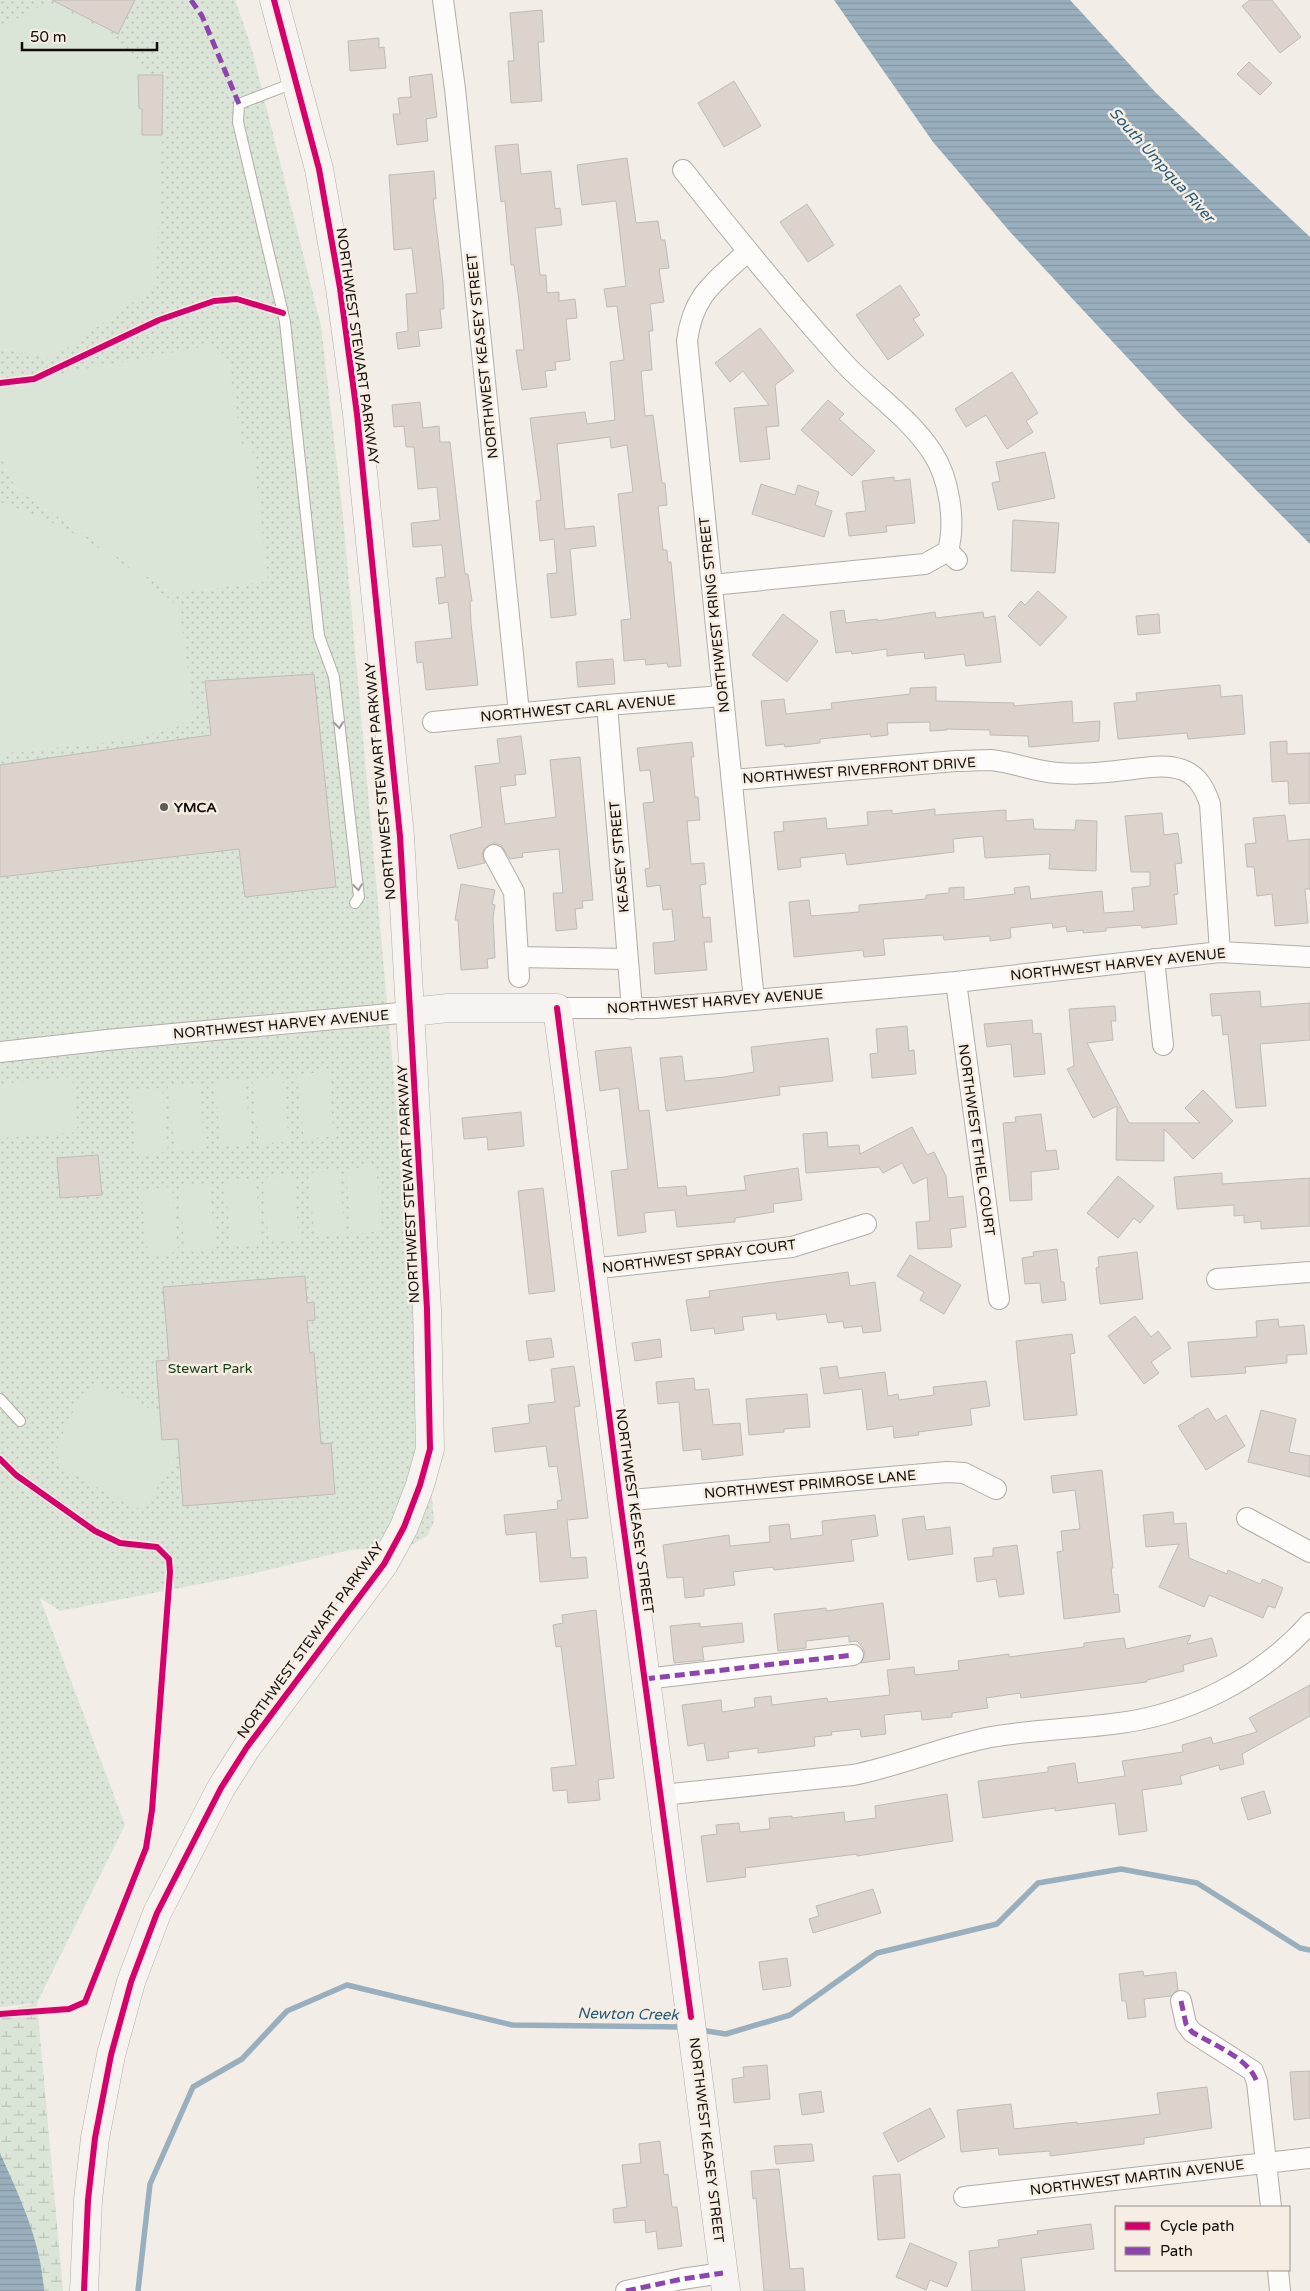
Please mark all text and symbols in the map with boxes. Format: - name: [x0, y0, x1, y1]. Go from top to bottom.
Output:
- scale bar: [22, 20, 158, 52]
- text: 50 m: [30, 28, 67, 46]
- water label: South Umpqua River: [1106, 104, 1220, 228]
- street label: NORTHWEST STEWART PARKWAY: [332, 227, 383, 465]
- street label: NORTHWEST KEASEY STREET: [463, 252, 502, 460]
- street label: NORTHWEST KRING STREET: [696, 516, 733, 714]
- street label: NORTHWEST STEWART PARKWAY: [362, 661, 399, 901]
- street label: NORTHWEST CARL AVENUE: [480, 691, 677, 726]
- one-way arrow: [333, 721, 344, 729]
- street label: NORTHWEST RIVERFRONT DRIVE: [742, 754, 976, 787]
- place label: YMCA: [174, 799, 217, 816]
- street label: KEASEY STREET: [606, 800, 633, 913]
- marker: YMCA: [158, 801, 170, 813]
- one-way arrow: [352, 883, 363, 891]
- street label: NORTHWEST HARVEY AVENUE: [1009, 945, 1227, 984]
- street label: NORTHWEST HARVEY AVENUE: [606, 985, 824, 1018]
- street label: NORTHWEST HARVEY AVENUE: [172, 1007, 390, 1042]
- street label: NORTHWEST ETHEL COURT: [955, 1043, 998, 1238]
- street label: NORTHWEST STEWART PARKWAY: [394, 1064, 423, 1304]
- street label: NORTHWEST SPRAY COURT: [601, 1236, 797, 1277]
- park label: Stewart Park: [168, 1360, 253, 1377]
- street label: NORTHWEST KEASEY STREET: [612, 1407, 657, 1615]
- street label: NORTHWEST PRIMROSE LANE: [703, 1467, 917, 1502]
- street label: NORTHWEST STEWART PARKWAY: [233, 1539, 387, 1742]
- water label: Newton Creek: [577, 2004, 681, 2024]
- street label: NORTHWEST KEASEY STREET: [685, 2036, 728, 2244]
- street label: NORTHWEST MARTIN AVENUE: [1029, 2156, 1245, 2199]
- legend: [1115, 2206, 1290, 2271]
- text: Cycle path: [1160, 2217, 1234, 2235]
- text: Path: [1160, 2242, 1193, 2260]

